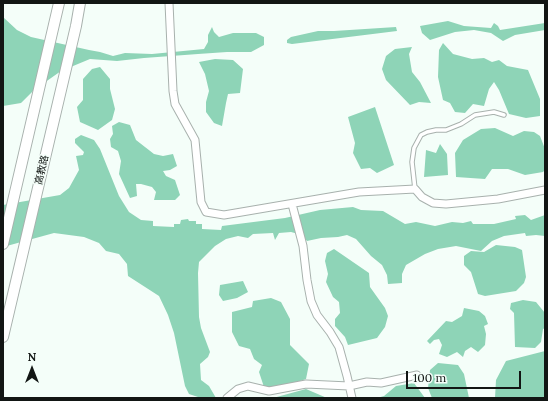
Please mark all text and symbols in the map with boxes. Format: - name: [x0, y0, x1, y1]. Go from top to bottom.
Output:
- street label: 高教路: [33, 154, 51, 186]
- north arrow: [12, 349, 52, 389]
- text: N: [28, 350, 36, 364]
- scale bar: [408, 363, 523, 389]
- text: 100 m: [413, 370, 446, 385]

